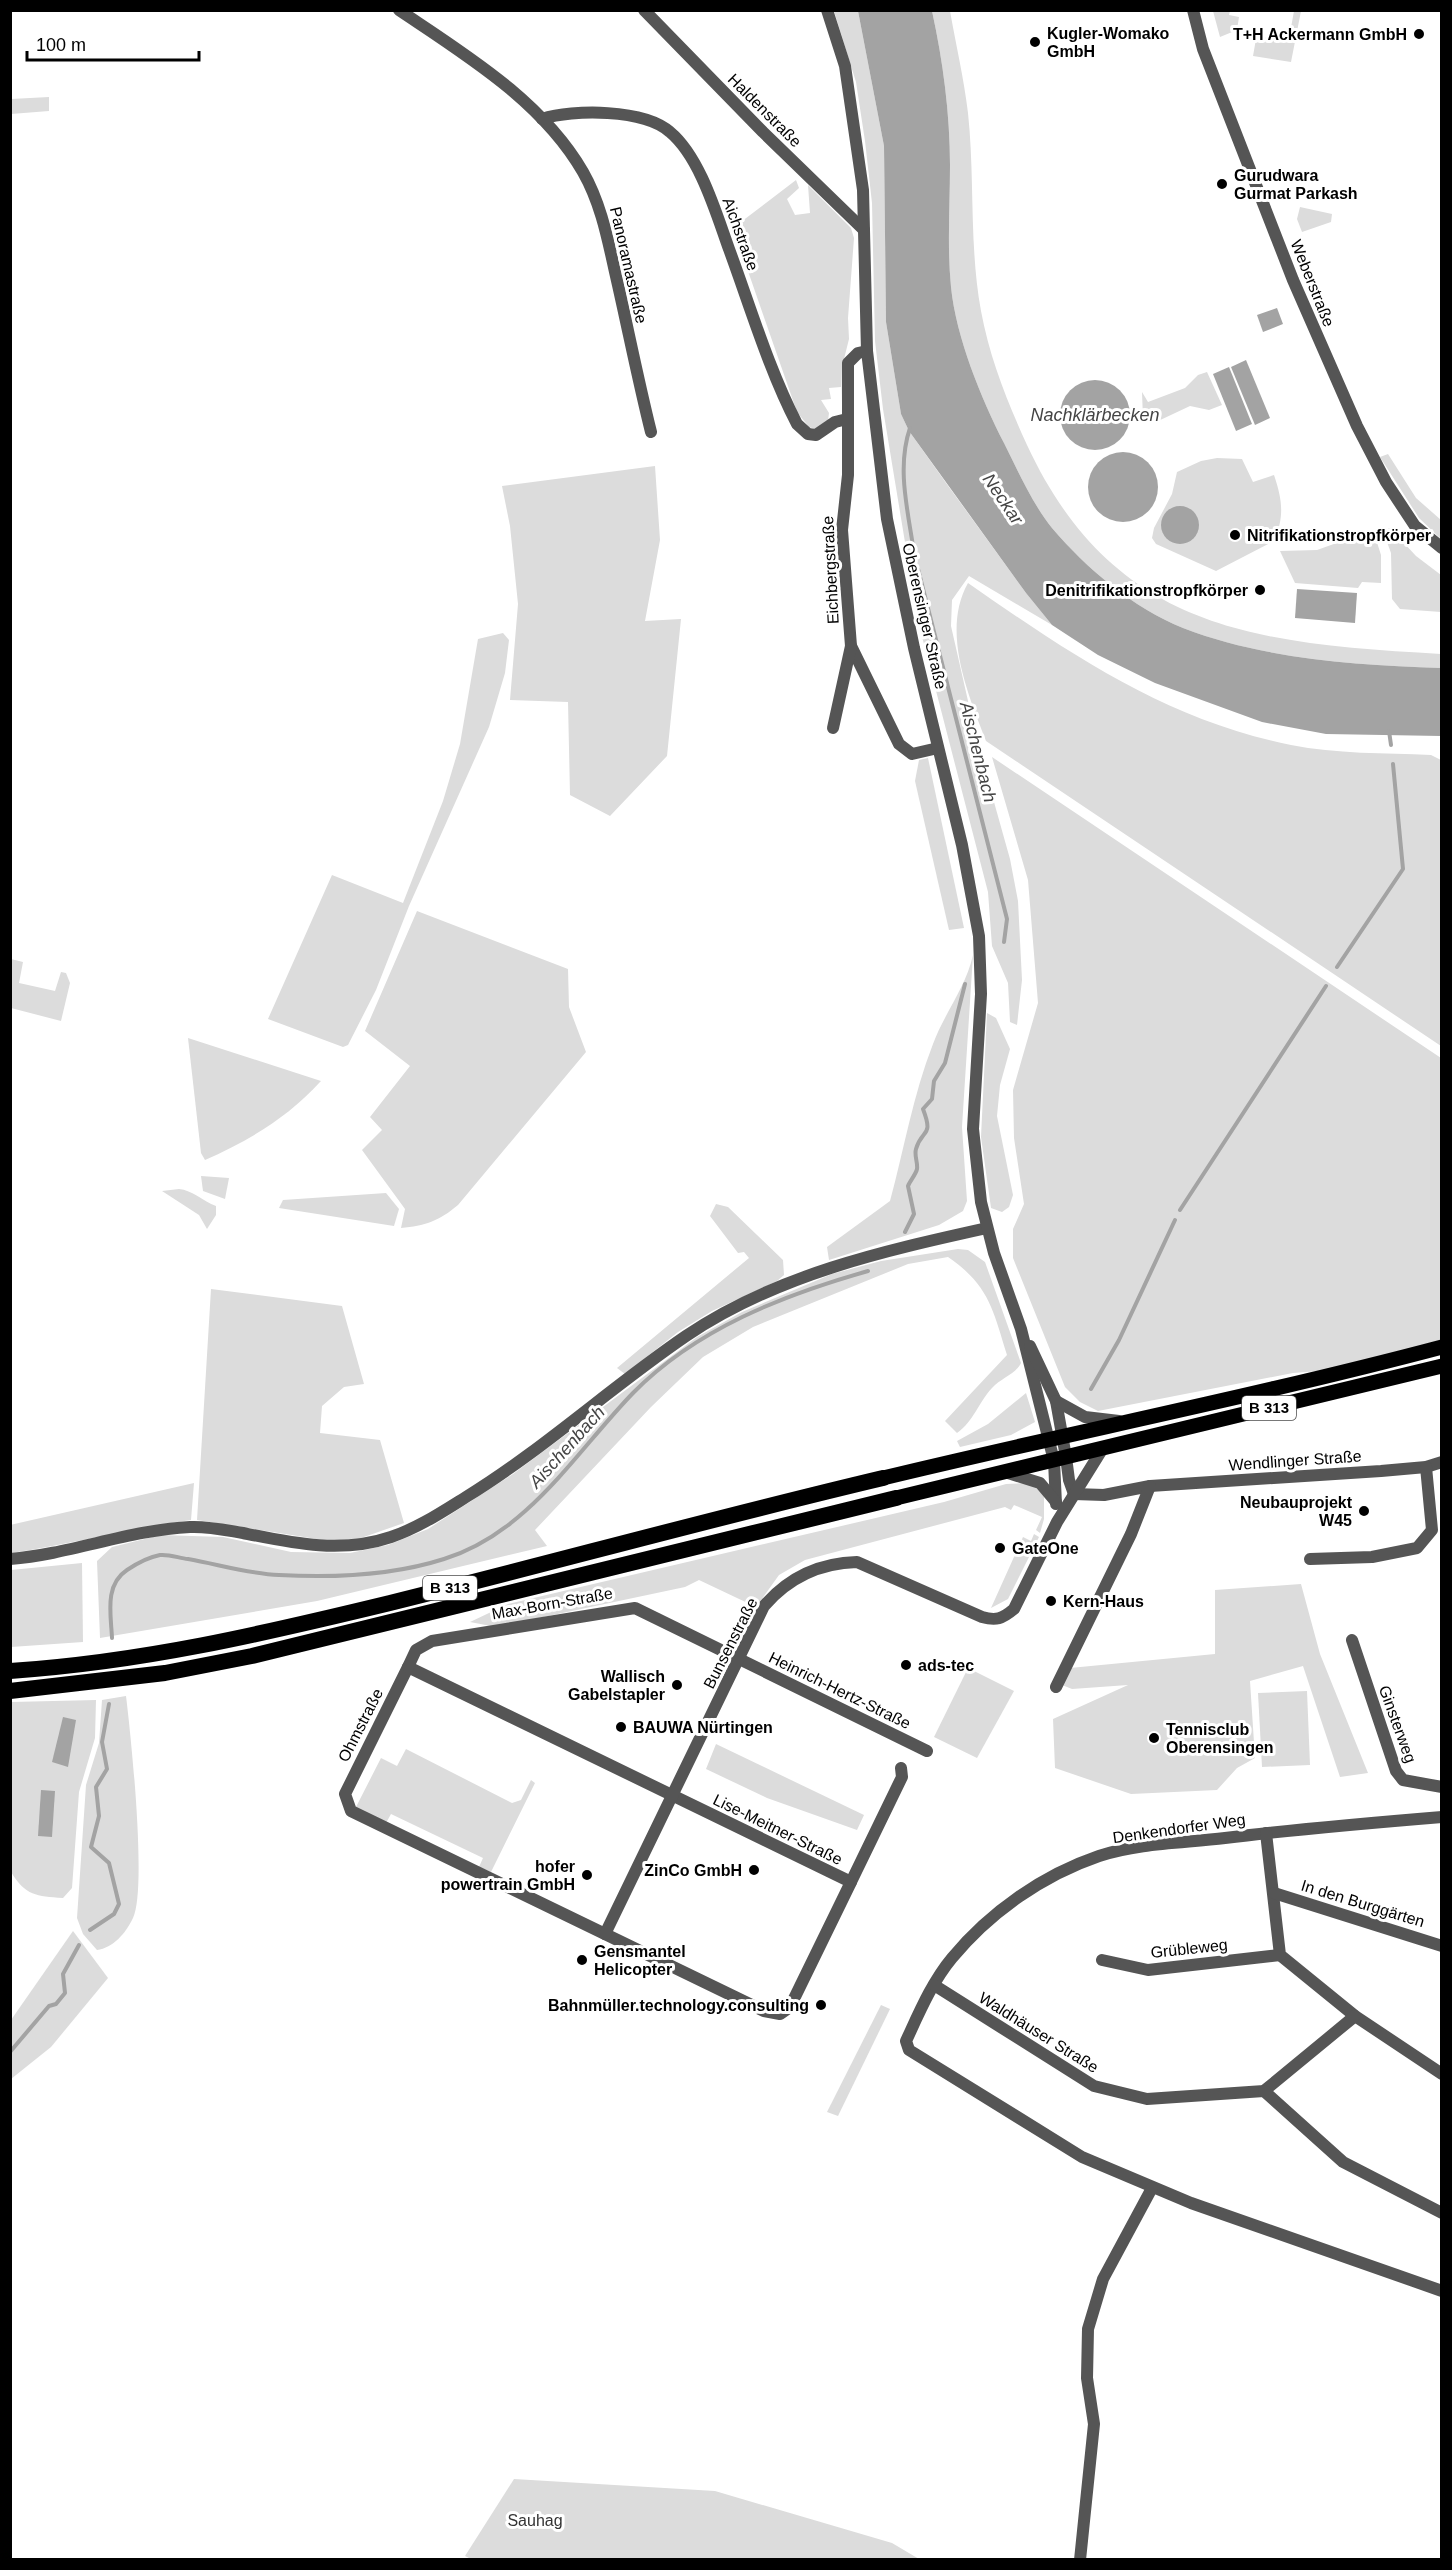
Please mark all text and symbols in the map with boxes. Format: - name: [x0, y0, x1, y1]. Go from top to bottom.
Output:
- scale bar: [27, 24, 200, 62]
- place label: Kugler-Womako GmbH: [1047, 25, 1170, 60]
- place label: T+H Ackermann GmbH: [1233, 26, 1407, 43]
- marker: T+H Ackermann GmbH: [1412, 27, 1426, 41]
- text: 100 m: [36, 35, 86, 55]
- marker: Kugler-Womako GmbH: [1028, 35, 1042, 49]
- street label: Haldenstraße: [725, 70, 805, 150]
- place label: Gurudwara Gurmat Parkash: [1234, 167, 1358, 202]
- marker: Gurudwara Gurmat Parkash: [1215, 177, 1229, 191]
- street label: Aichstraße: [719, 195, 762, 273]
- street label: Panoramastraße: [607, 205, 650, 325]
- street label: Weberstraße: [1287, 237, 1338, 329]
- water label: Nachklärbecken: [1030, 405, 1160, 425]
- water label: Neckar: [979, 470, 1028, 529]
- street label: Eichbergstraße: [819, 515, 842, 625]
- place label: Nitrifikationstropfkörper: [1247, 527, 1431, 544]
- marker: Nitrifikationstropfkörper: [1228, 528, 1242, 542]
- street label: Oberensinger Straße: [899, 541, 950, 691]
- place label: Denitrifikationstropfkörper: [1045, 582, 1248, 599]
- marker: Denitrifikationstropfkörper: [1253, 583, 1267, 597]
- water label: Aischenbach: [956, 699, 1000, 804]
- road number: B 313: [1242, 1396, 1296, 1420]
- water label: Aischenbach: [524, 1402, 609, 1493]
- street label: Wendlinger Straße: [1228, 1447, 1362, 1474]
- place label: Neubauprojekt W45: [1240, 1494, 1353, 1529]
- marker: Neubauprojekt W45: [1357, 1504, 1371, 1518]
- place label: GateOne: [1012, 1540, 1079, 1557]
- marker: GateOne: [993, 1541, 1007, 1555]
- road number: B 313: [423, 1576, 477, 1600]
- street label: Max-Born-Straße: [490, 1584, 614, 1623]
- place label: Kern-Haus: [1063, 1593, 1144, 1610]
- marker: Kern-Haus: [1044, 1594, 1058, 1608]
- street label: Bunsenstraße: [700, 1595, 761, 1691]
- street label: Heinrich-Hertz-Straße: [766, 1649, 914, 1732]
- place label: ads-tec: [918, 1657, 974, 1674]
- marker: ads-tec: [899, 1658, 913, 1672]
- place label: Wallisch Gabelstapler: [568, 1668, 665, 1703]
- marker: Wallisch Gabelstapler: [670, 1678, 684, 1692]
- street label: Ginsterweg: [1376, 1683, 1419, 1765]
- street label: Ohmstraße: [335, 1686, 386, 1765]
- place label: BAUWA Nürtingen: [633, 1719, 773, 1736]
- marker: BAUWA Nürtingen: [614, 1720, 628, 1734]
- place label: Tennisclub Oberensingen: [1166, 1721, 1274, 1756]
- marker: Tennisclub Oberensingen: [1147, 1731, 1161, 1745]
- street label: Lise-Meitner-Straße: [711, 1791, 845, 1868]
- street label: Denkendorfer Weg: [1112, 1811, 1247, 1846]
- place label: hofer powertrain GmbH: [441, 1858, 575, 1893]
- place label: ZinCo GmbH: [644, 1862, 742, 1879]
- marker: ZinCo GmbH: [747, 1863, 761, 1877]
- marker: hofer powertrain GmbH: [580, 1868, 594, 1882]
- street label: In den Burggärten: [1299, 1877, 1427, 1930]
- street label: Grübleweg: [1150, 1936, 1228, 1961]
- place label: Gensmantel Helicopter: [594, 1943, 686, 1978]
- marker: Gensmantel Helicopter: [575, 1953, 589, 1967]
- street label: Waldhäuser Straße: [976, 1989, 1102, 2076]
- place label: Bahnmüller.technology.consulting: [548, 1997, 809, 2014]
- marker: Bahnmüller.technology.consulting: [814, 1998, 828, 2012]
- park label: Sauhag: [507, 2512, 563, 2529]

